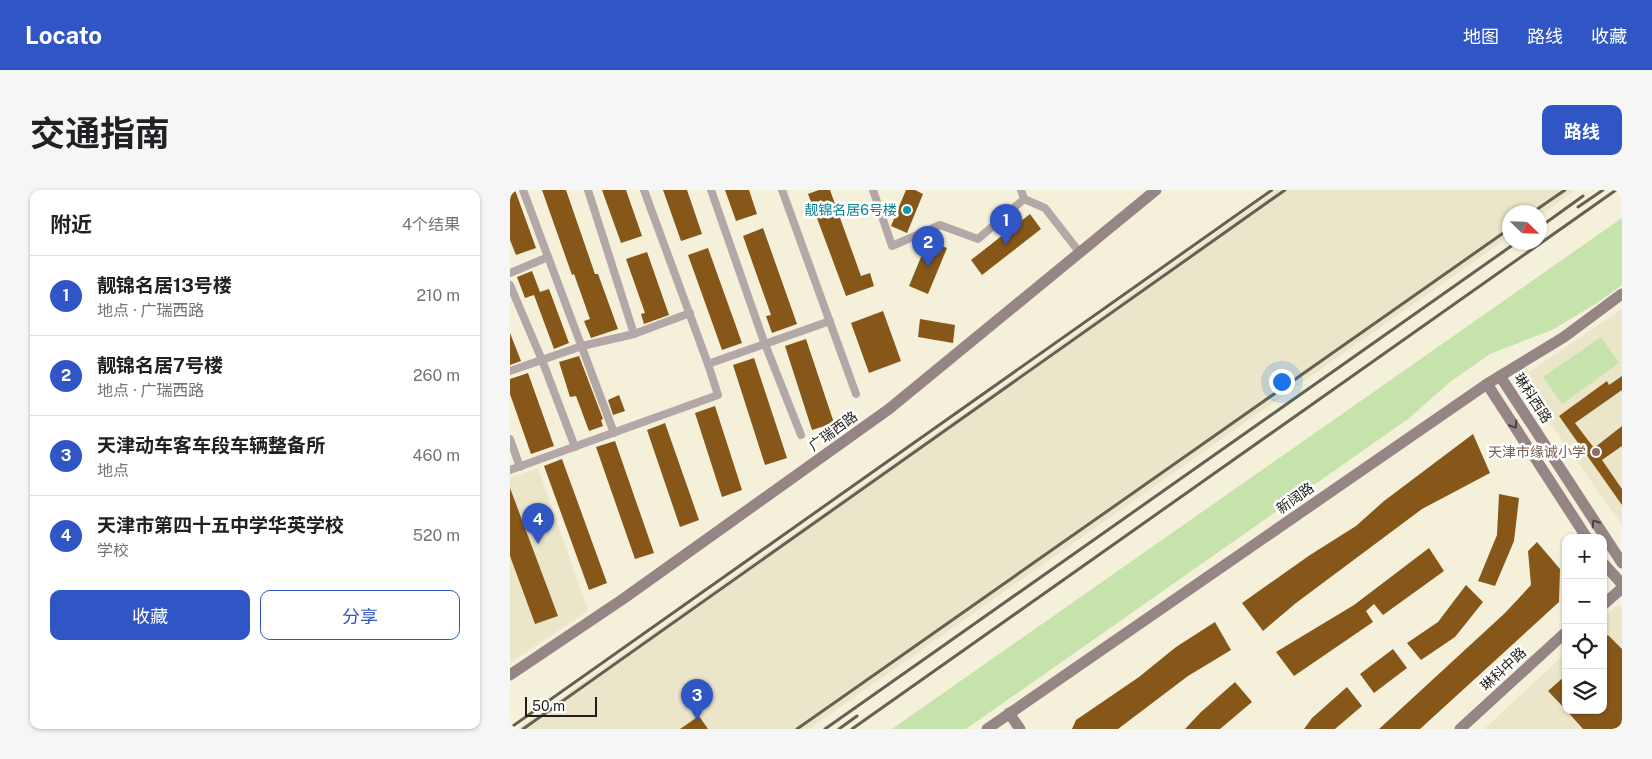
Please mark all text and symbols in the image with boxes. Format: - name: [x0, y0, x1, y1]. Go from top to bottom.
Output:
- text: Locato: [25, 21, 102, 49]
- text: 地图: [1463, 26, 1499, 47]
- text: 路线: [1527, 26, 1563, 47]
- text: 收藏: [1591, 26, 1627, 47]
- button: 路线: [1542, 105, 1622, 155]
- text: 交通指南: [30, 113, 170, 154]
- place label: 靓锦名居6号楼: [804, 202, 897, 218]
- marker: 靓锦名居6号楼: [901, 204, 913, 216]
- pin: 1: [990, 204, 1022, 245]
- north arrow: [1502, 205, 1547, 250]
- text: 附近: [50, 212, 92, 237]
- text: 4个结果: [402, 215, 460, 234]
- pin: 2: [912, 226, 944, 267]
- text: 靓锦名居13号楼: [97, 274, 232, 296]
- text: 1: [63, 286, 69, 305]
- text: 210 m: [416, 286, 460, 305]
- text: 地点 · 广瑞西路: [97, 301, 204, 320]
- text: 靓锦名居7号楼: [97, 354, 223, 376]
- text: 2: [61, 366, 71, 385]
- text: 260 m: [413, 366, 460, 385]
- your location: [1269, 369, 1295, 395]
- street label: 琳科西路: [1511, 370, 1555, 426]
- text: 地点 · 广瑞西路: [97, 381, 204, 400]
- street label: 广瑞西路: [806, 408, 860, 454]
- one-way arrow: [1507, 419, 1517, 428]
- text: 天津动车客车段车辆整备所: [97, 434, 325, 456]
- place label: 天津市缘诚小学: [1488, 444, 1586, 460]
- text: 3: [61, 446, 71, 465]
- text: 460 m: [413, 446, 460, 465]
- marker: 天津市缘诚小学: [1590, 446, 1602, 458]
- text: 地点: [97, 461, 129, 480]
- street label: 新阔路: [1273, 479, 1317, 517]
- pin: 4: [522, 503, 554, 544]
- text: 天津市第四十五中学华英学校: [97, 514, 344, 536]
- one-way arrow: [1592, 519, 1601, 528]
- text: 4: [61, 526, 71, 545]
- text: 520 m: [413, 526, 460, 545]
- map controls: [1562, 534, 1607, 714]
- button: +: [1562, 534, 1607, 579]
- text: 学校: [97, 541, 129, 560]
- button: −: [1562, 579, 1607, 624]
- button: 收藏: [50, 590, 250, 640]
- button: 分享: [260, 590, 460, 640]
- button: locate: [1562, 624, 1607, 669]
- street label: 琳科中路: [1477, 644, 1529, 694]
- button: layers: [1562, 669, 1607, 714]
- pin: 3: [681, 679, 713, 720]
- scale bar: [525, 694, 598, 717]
- text: 50 m: [532, 698, 565, 714]

